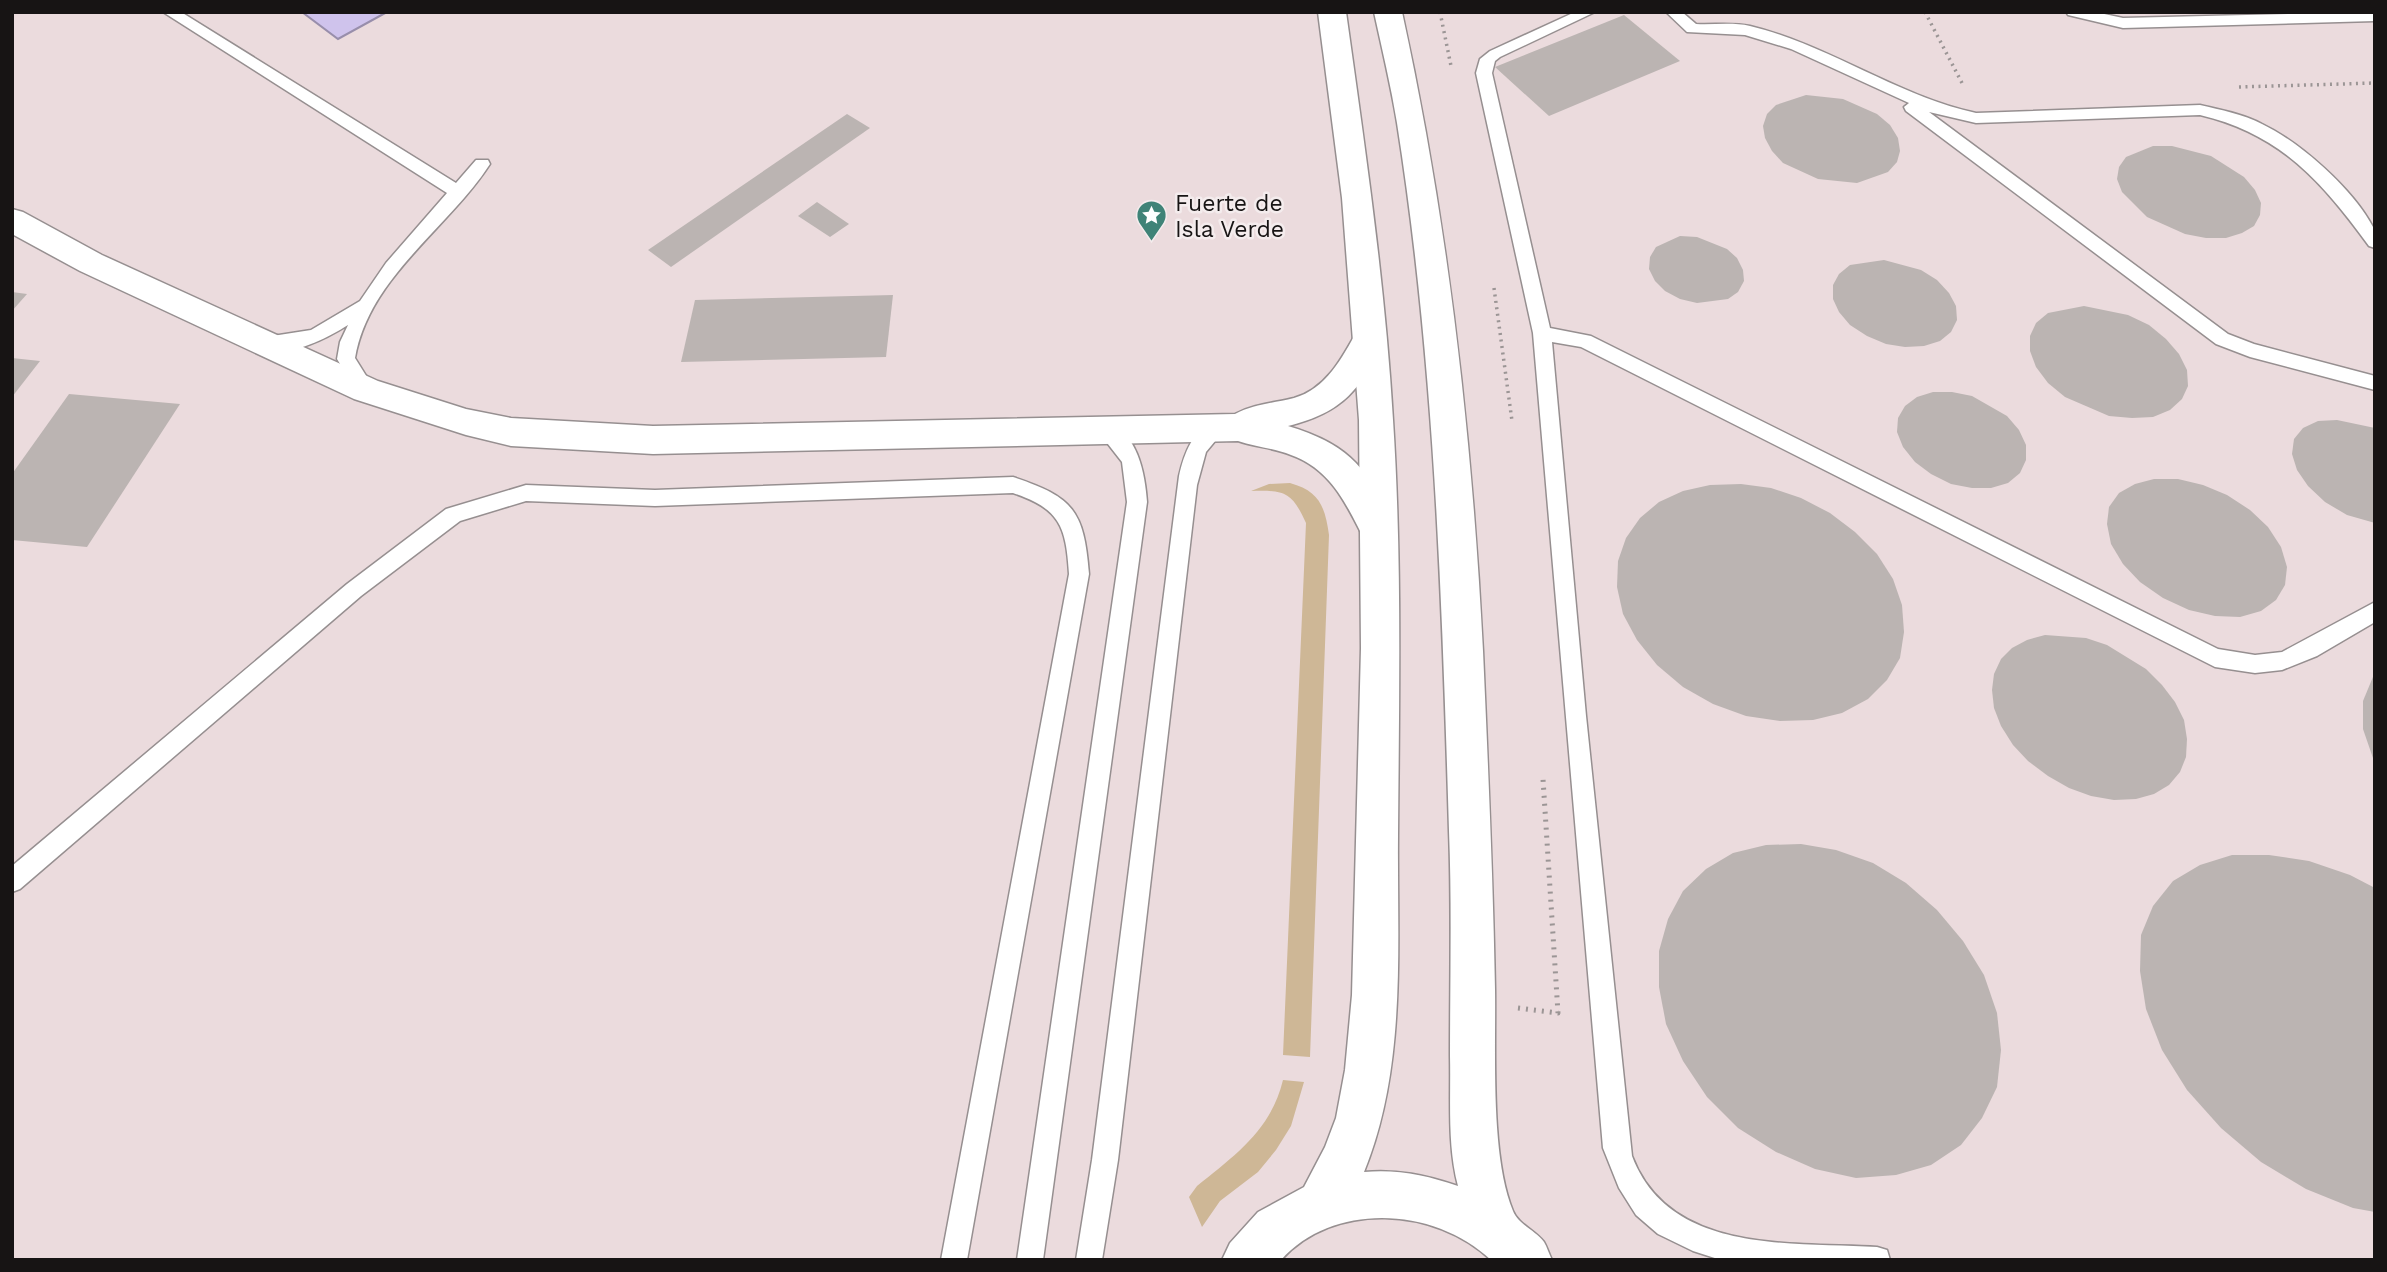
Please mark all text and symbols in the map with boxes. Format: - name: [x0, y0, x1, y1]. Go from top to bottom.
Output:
- place label: Fuerte de Isla Verde: [1175, 190, 1284, 243]
- place icon: Fuerte de Isla Verde: [1135, 199, 1169, 243]

